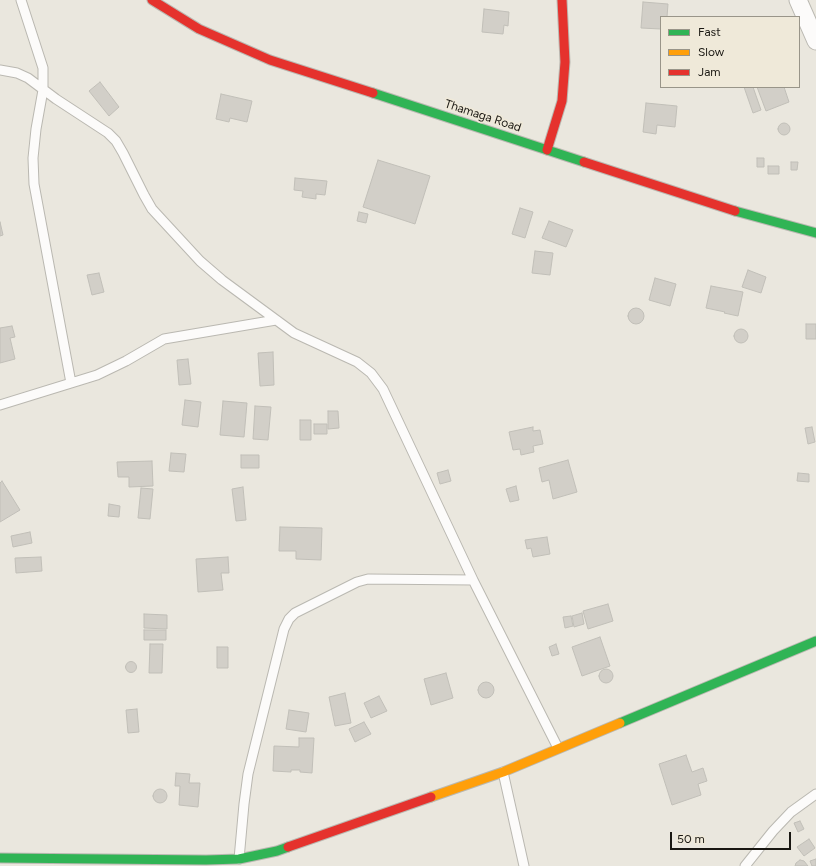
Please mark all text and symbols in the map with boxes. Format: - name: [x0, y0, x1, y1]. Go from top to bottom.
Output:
- legend: [660, 16, 800, 88]
- text: Fast: [698, 25, 721, 39]
- text: Slow: [698, 45, 724, 59]
- text: Jam: [698, 65, 721, 79]
- street label: Thamaga Road: [443, 97, 523, 135]
- scale bar: [672, 824, 793, 850]
- text: 50 m: [677, 832, 705, 846]

